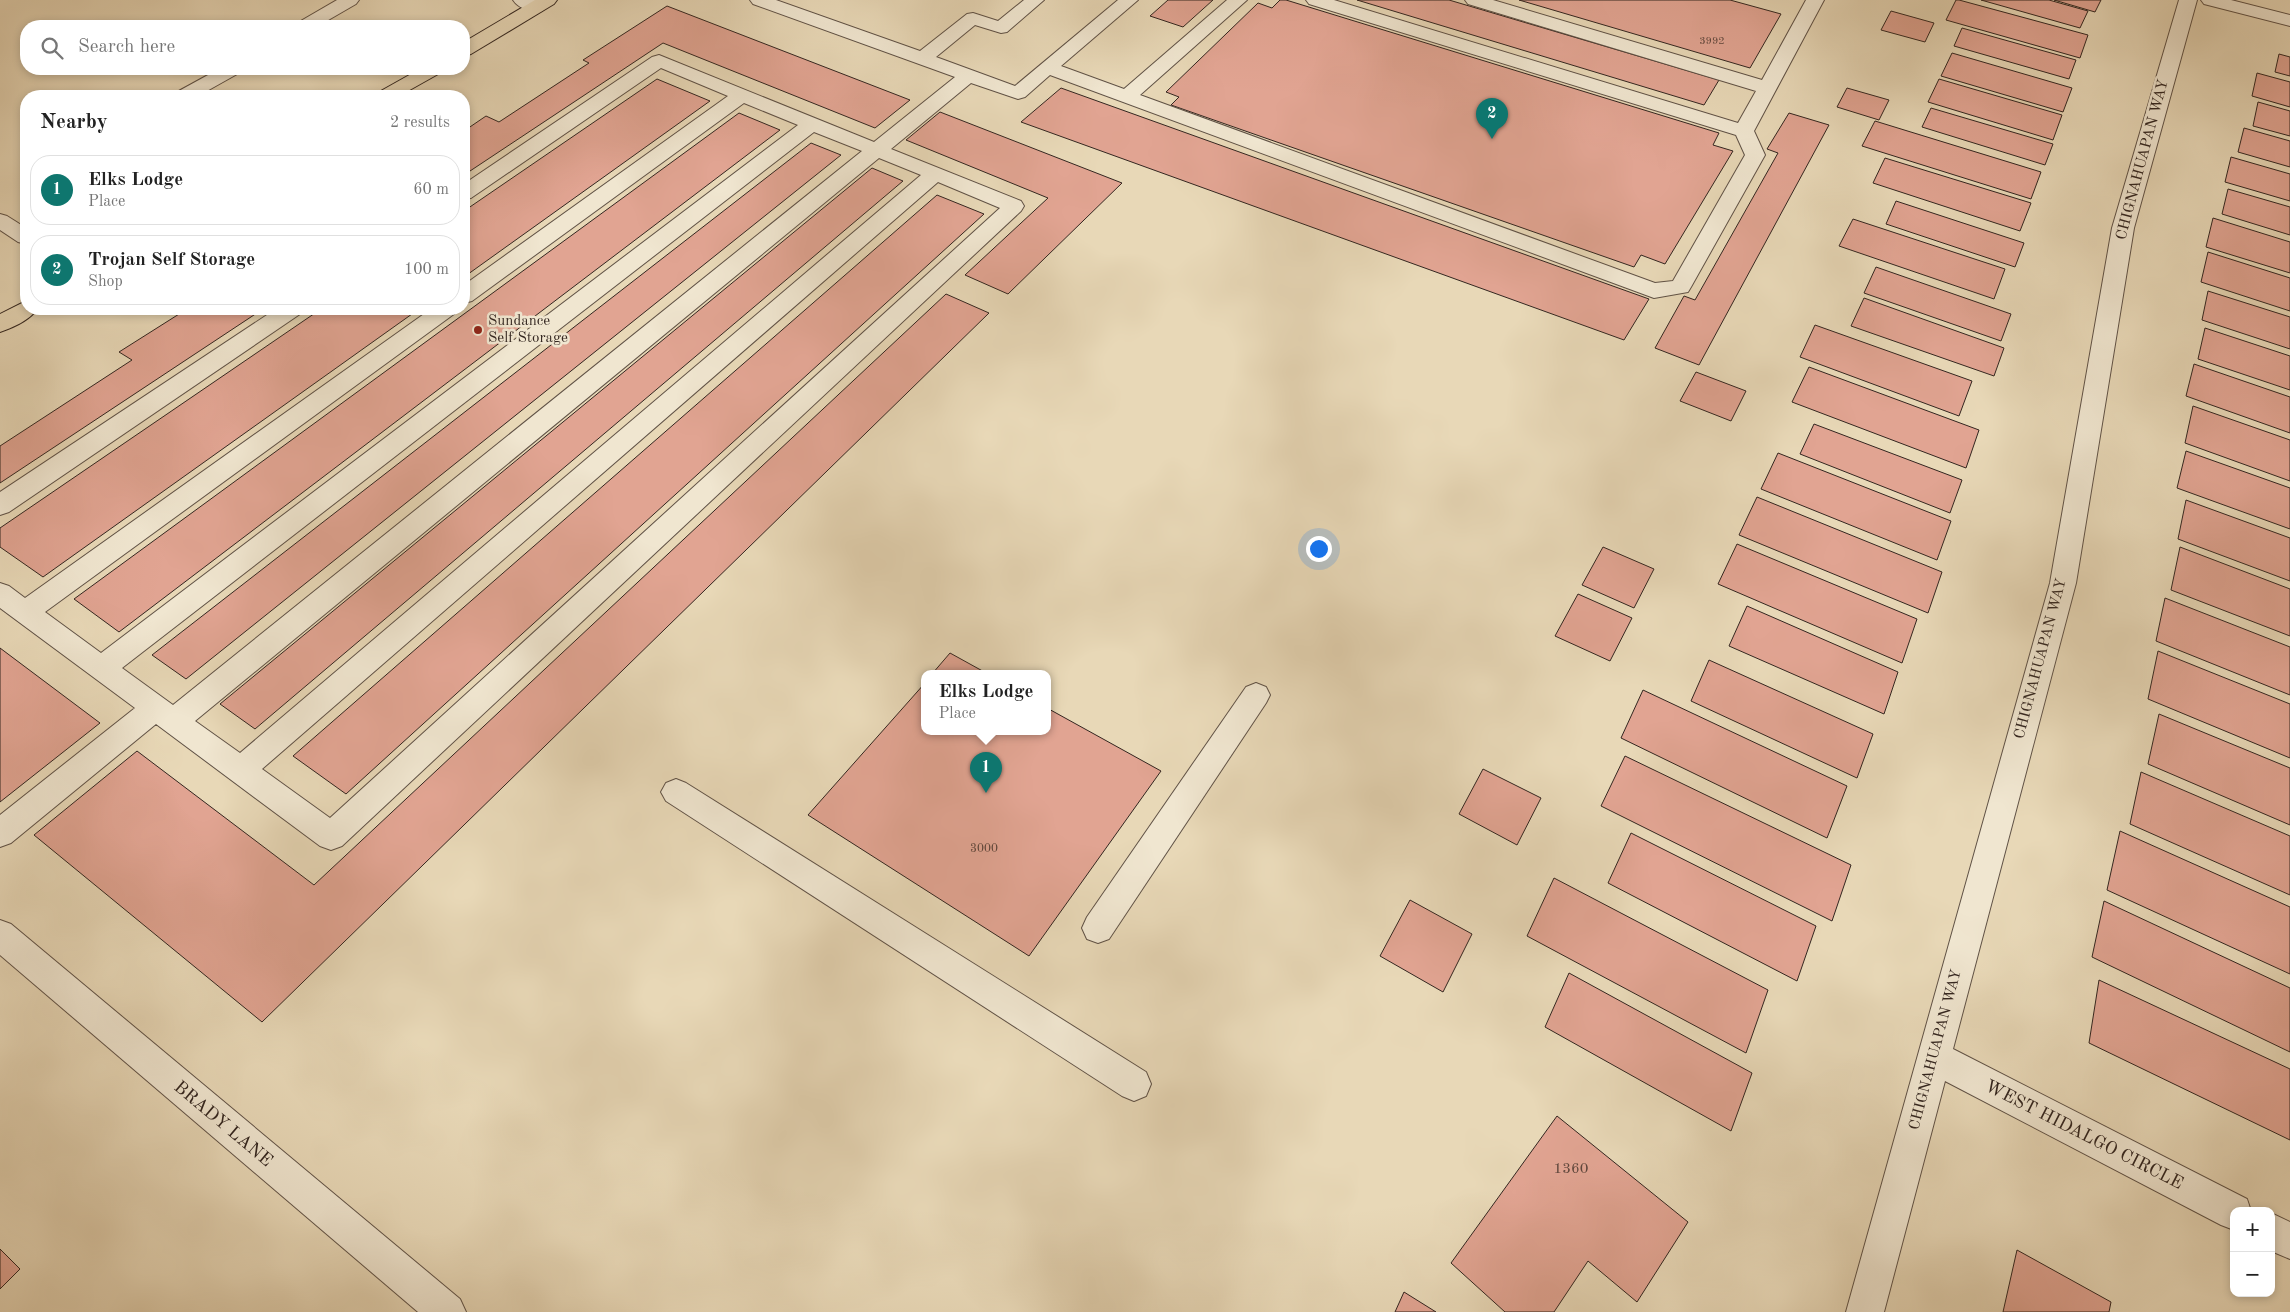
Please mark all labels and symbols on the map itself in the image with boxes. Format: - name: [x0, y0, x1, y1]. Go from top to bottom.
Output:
- house number: 3992: [1699, 36, 1725, 47]
- street label: CHIGNAHUAPAN WAY: [2114, 78, 2172, 242]
- pin: 2: [1476, 98, 1508, 139]
- place label: Sundance Self Storage: [488, 314, 568, 346]
- marker: Sundance Self Storage: [472, 324, 484, 336]
- your location: [1306, 536, 1332, 562]
- street label: CHIGNAHUAPAN WAY: [2012, 577, 2070, 741]
- pin: 1: [970, 752, 1002, 793]
- house number: 3000: [970, 843, 998, 855]
- street label: CHIGNAHUAPAN WAY: [1907, 968, 1965, 1132]
- street label: WEST HIDALGO CIRCLE: [1982, 1077, 2186, 1193]
- street label: BRADY LANE: [170, 1078, 276, 1170]
- house number: 1360: [1554, 1162, 1588, 1177]

